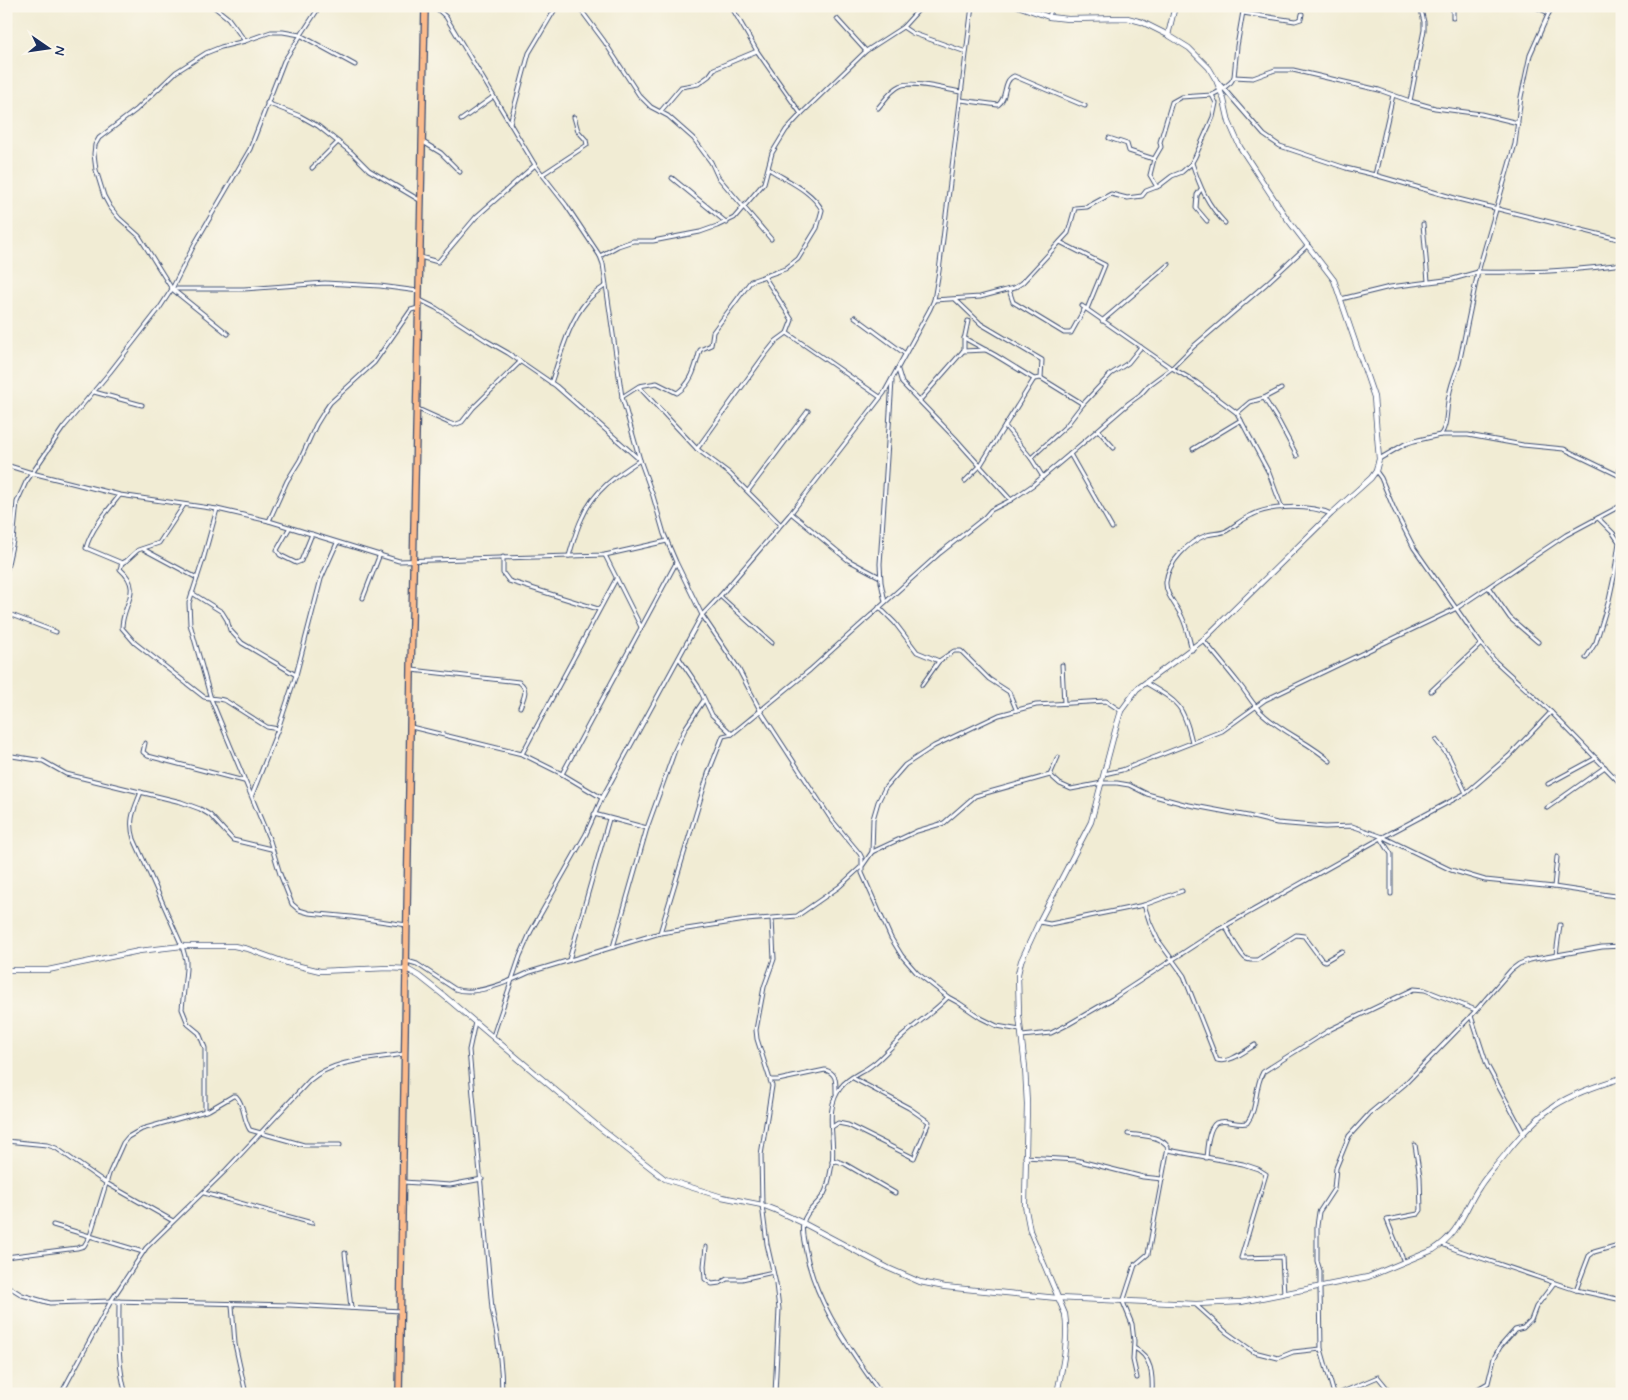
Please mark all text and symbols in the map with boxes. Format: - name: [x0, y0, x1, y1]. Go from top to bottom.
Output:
- north arrow: [22, 22, 72, 72]
- text: N: [50, 44, 70, 57]

